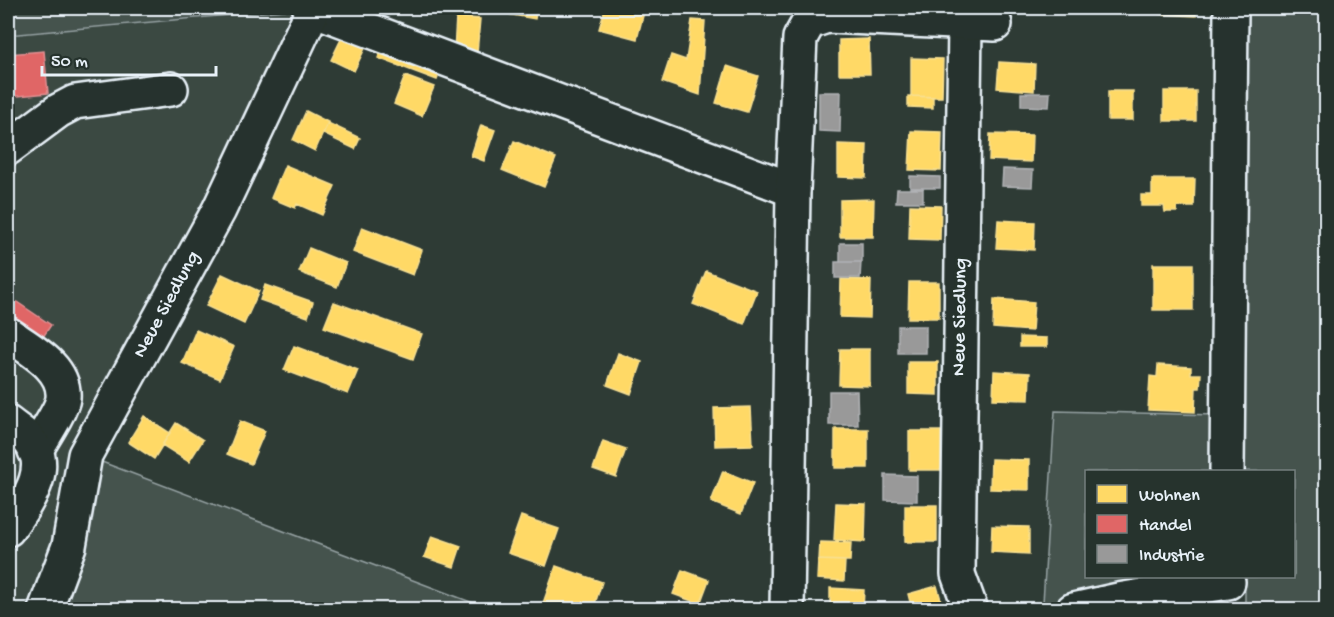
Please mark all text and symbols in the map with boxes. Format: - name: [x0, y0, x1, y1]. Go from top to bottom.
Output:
- scale bar: [42, 39, 216, 77]
- text: 50 m: [51, 52, 88, 73]
- street label: Neue Siedlung: [129, 247, 206, 362]
- street label: Neue Siedlung: [948, 258, 974, 376]
- legend: [1085, 470, 1295, 578]
- text: Wohnen: [1139, 486, 1200, 507]
- text: Handel: [1139, 516, 1192, 537]
- text: Industrie: [1139, 546, 1205, 567]

